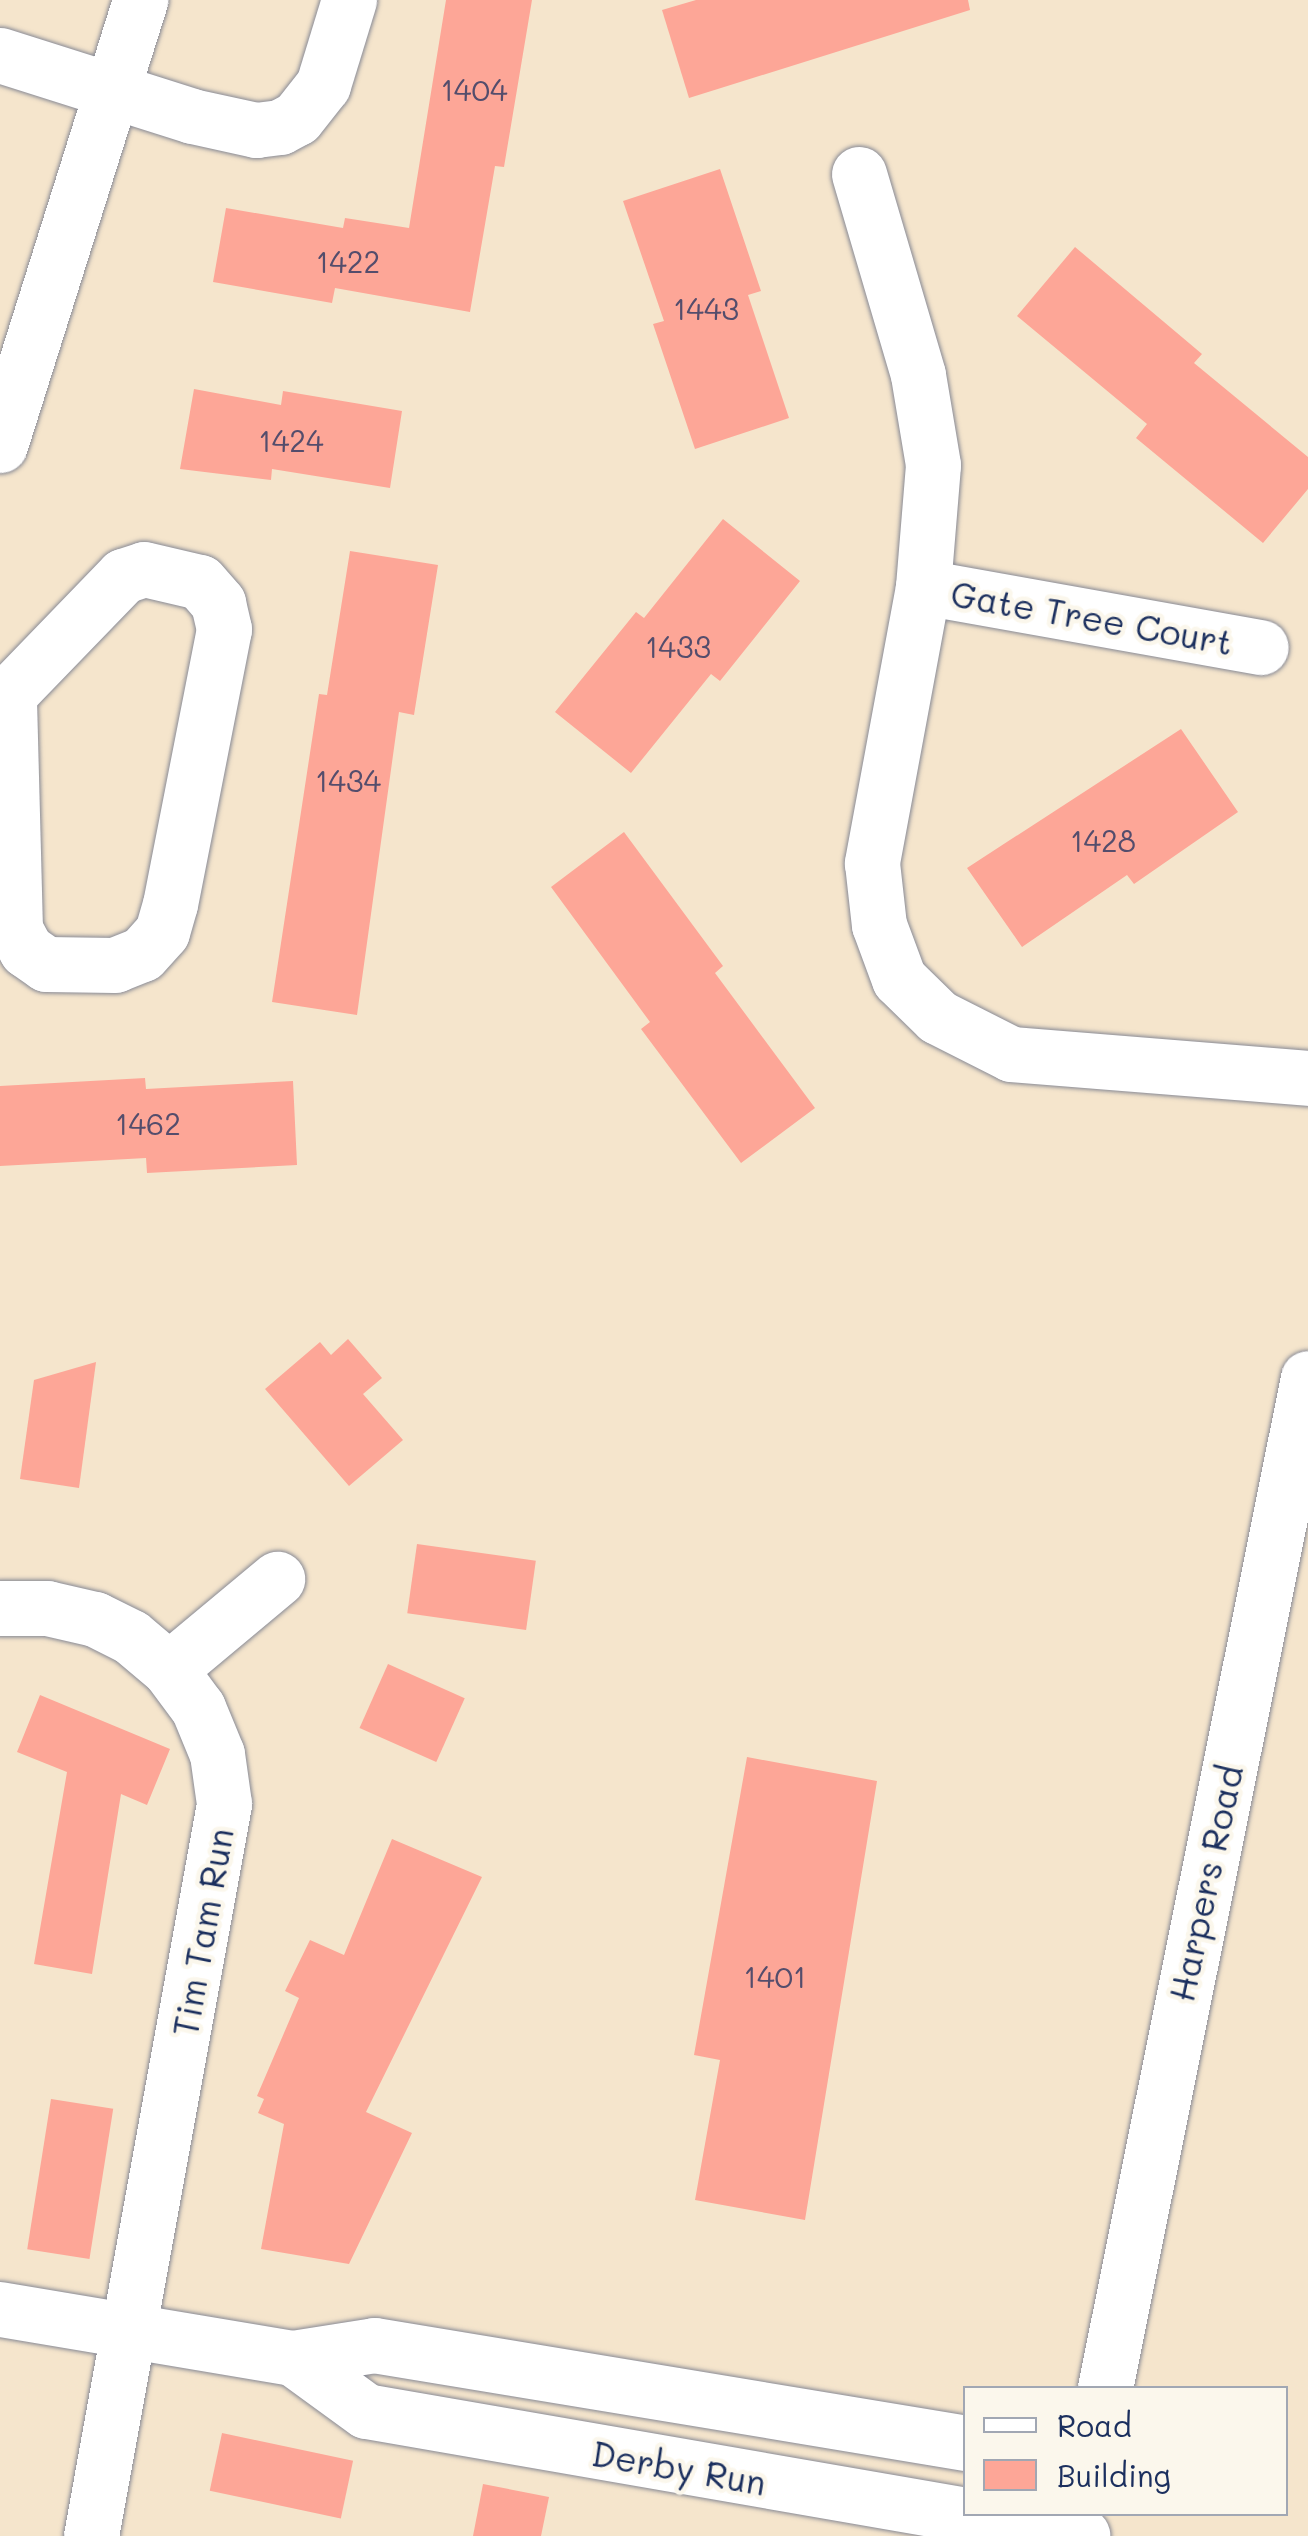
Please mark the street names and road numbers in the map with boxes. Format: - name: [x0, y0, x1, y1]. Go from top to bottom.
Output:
- street label: Gate Tree Court: [948, 572, 1236, 662]
- street label: Harpers Road: [1159, 1761, 1251, 2005]
- street label: Tim Tam Run: [163, 1825, 241, 2039]
- street label: Derby Run: [589, 2431, 769, 2503]

